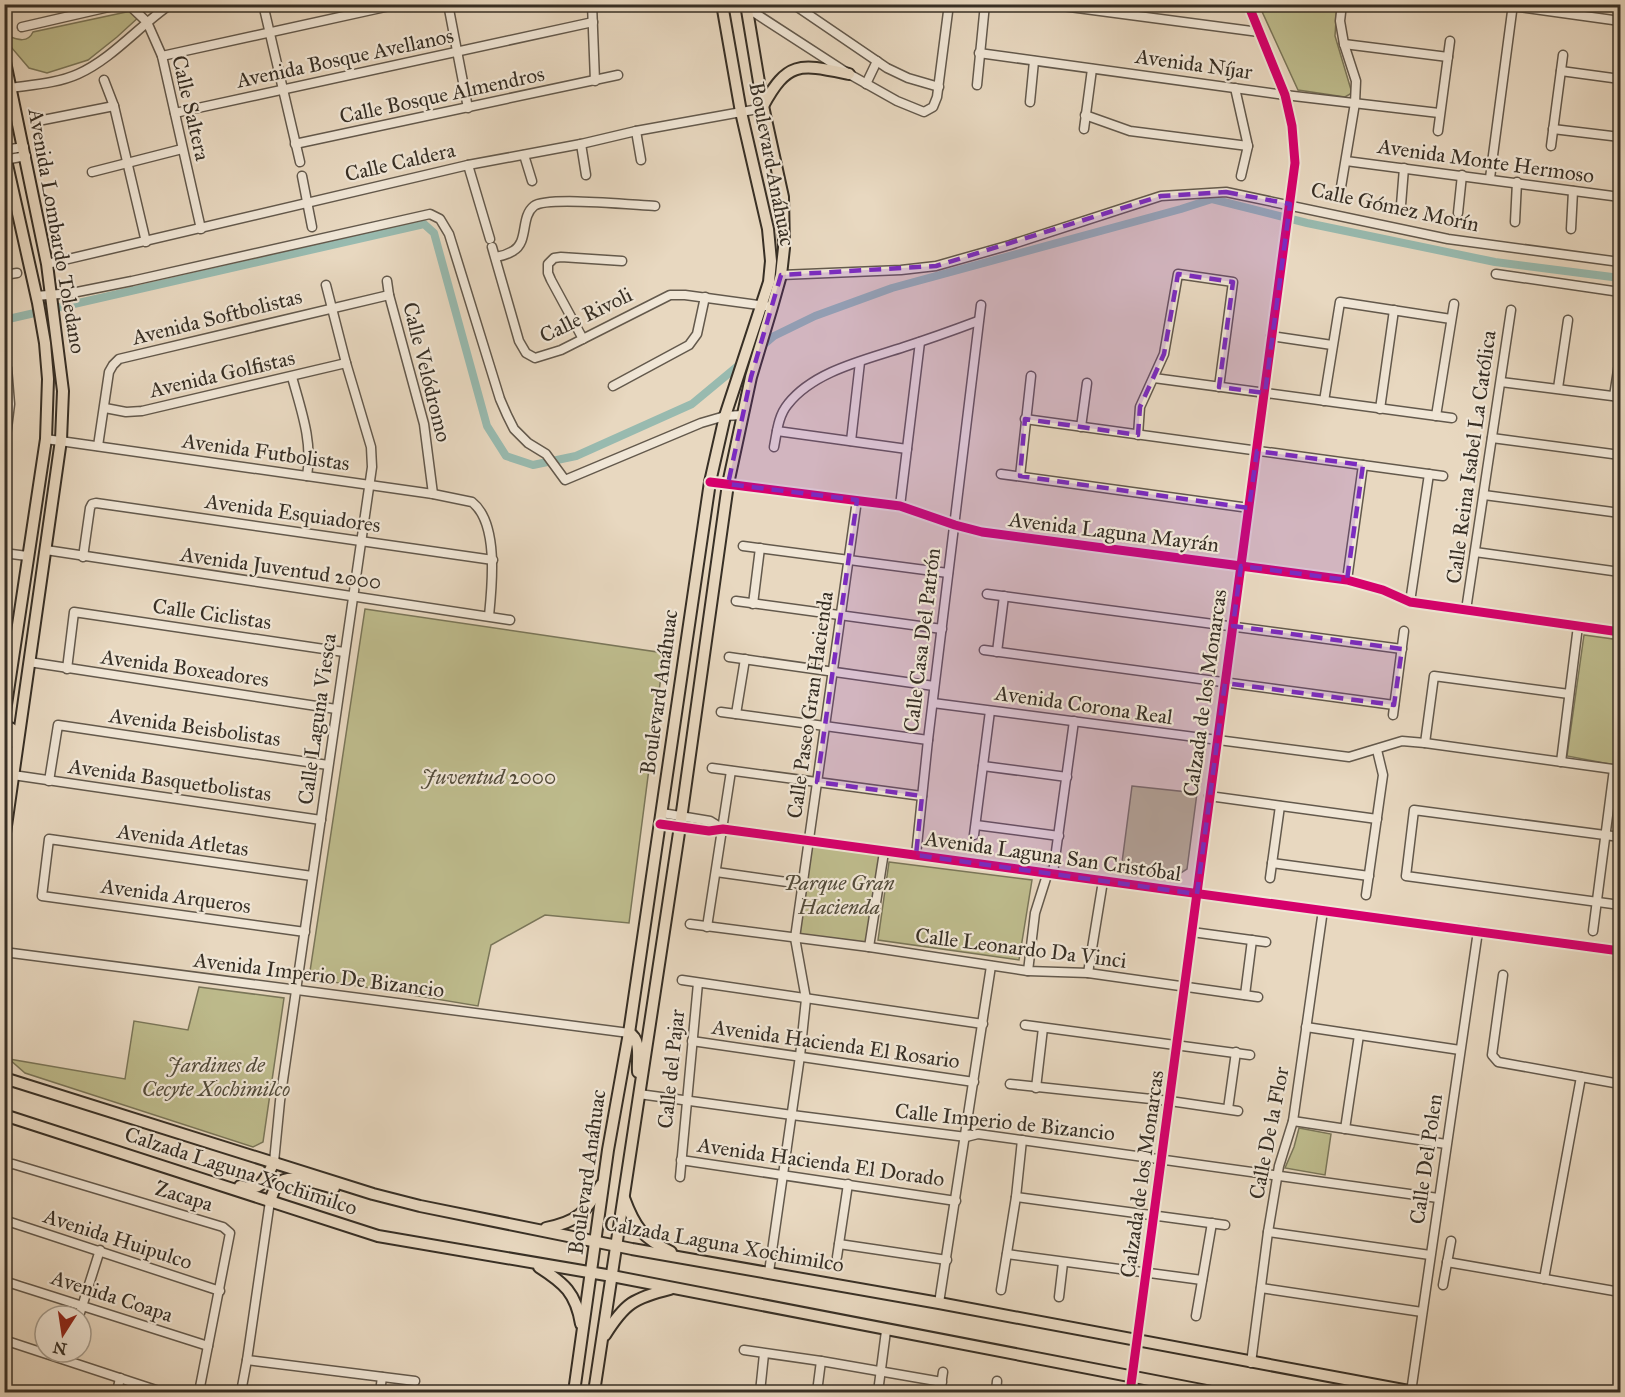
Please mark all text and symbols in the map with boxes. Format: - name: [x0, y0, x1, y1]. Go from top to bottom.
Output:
- street label: Avenida Bosque Avellanos: [233, 22, 456, 94]
- street label: Avenida Níjar: [1133, 43, 1254, 85]
- street label: Calle Saltera: [166, 53, 216, 163]
- street label: Calle Bosque Almendros: [337, 61, 547, 129]
- street label: Boulevard Anáhuac: [743, 80, 801, 248]
- street label: Avenida Lombardo Toledano: [22, 105, 91, 356]
- street label: Avenida Monte Hermoso: [1375, 133, 1596, 189]
- street label: Calle Caldera: [342, 137, 458, 187]
- street label: Calle Gómez Morín: [1308, 176, 1482, 238]
- street label: Calle Rivoli: [535, 281, 637, 349]
- street label: Avenida Softbolistas: [128, 283, 305, 351]
- street label: Calle Velódromo: [397, 299, 457, 445]
- street label: Calle Reina Isabel La Católica: [1440, 329, 1502, 585]
- street label: Avenida Golfistas: [146, 345, 297, 404]
- street label: Avenida Futbolistas: [180, 427, 351, 477]
- street label: Avenida Esquiadores: [203, 488, 382, 538]
- street label: Avenida Laguna Mayrán: [1007, 506, 1220, 558]
- street label: Avenida Juventud 2000: [178, 541, 383, 595]
- street label: Calle Casa Del Patrón: [898, 546, 946, 734]
- street label: Calzada de los Monarcas: [1178, 588, 1232, 798]
- street label: Calle Paseo Gran Hacienda: [781, 590, 839, 820]
- street label: Calle Ciclistas: [151, 593, 273, 635]
- street label: Boulevard Anáhuac: [635, 608, 683, 776]
- street label: Calle Laguna Viesca: [292, 632, 342, 806]
- street label: Avenida Boxeadores: [98, 643, 271, 693]
- street label: Avenida Corona Real: [993, 680, 1175, 730]
- street label: Avenida Beisbolistas: [107, 702, 282, 752]
- street label: Avenida Basquetbolistas: [66, 753, 273, 807]
- park label: Juventud 2000: [421, 764, 556, 790]
- street label: Avenida Atletas: [115, 818, 250, 862]
- street label: Avenida Laguna San Cristóbal: [922, 825, 1183, 887]
- park label: Parque Gran Hacienda: [784, 870, 894, 920]
- street label: Avenida Arqueros: [98, 872, 253, 919]
- street label: Calle Leonardo Da Vinci: [914, 922, 1128, 974]
- street label: Avenida Imperio De Bizancio: [191, 947, 446, 1003]
- street label: Calle del Pajar: [652, 1008, 690, 1130]
- street label: Avenida Hacienda El Rosario: [709, 1014, 962, 1074]
- park label: Jardines de Cecyte Xochimilco: [142, 1052, 290, 1102]
- street label: Calle De la Flor: [1243, 1064, 1295, 1202]
- street label: Calzada de los Monarcas: [1115, 1069, 1169, 1279]
- street label: Boulevard Anáhuac: [563, 1088, 611, 1256]
- street label: Calle Del Polen: [1404, 1092, 1448, 1226]
- street label: Calle Imperio de Bizancio: [894, 1098, 1117, 1147]
- street label: Calzada Laguna Xochimilco: [121, 1121, 361, 1221]
- street label: Avenida Hacienda El Dorado: [695, 1132, 946, 1192]
- street label: Zacapa: [152, 1175, 216, 1217]
- street label: Avenida Huipulco: [39, 1202, 196, 1275]
- street label: Calzada Laguna Xochimilco: [602, 1210, 846, 1278]
- street label: Avenida Coapa: [47, 1264, 176, 1328]
- north arrow: [33, 1304, 93, 1364]
- text: N: [51, 1337, 69, 1359]

